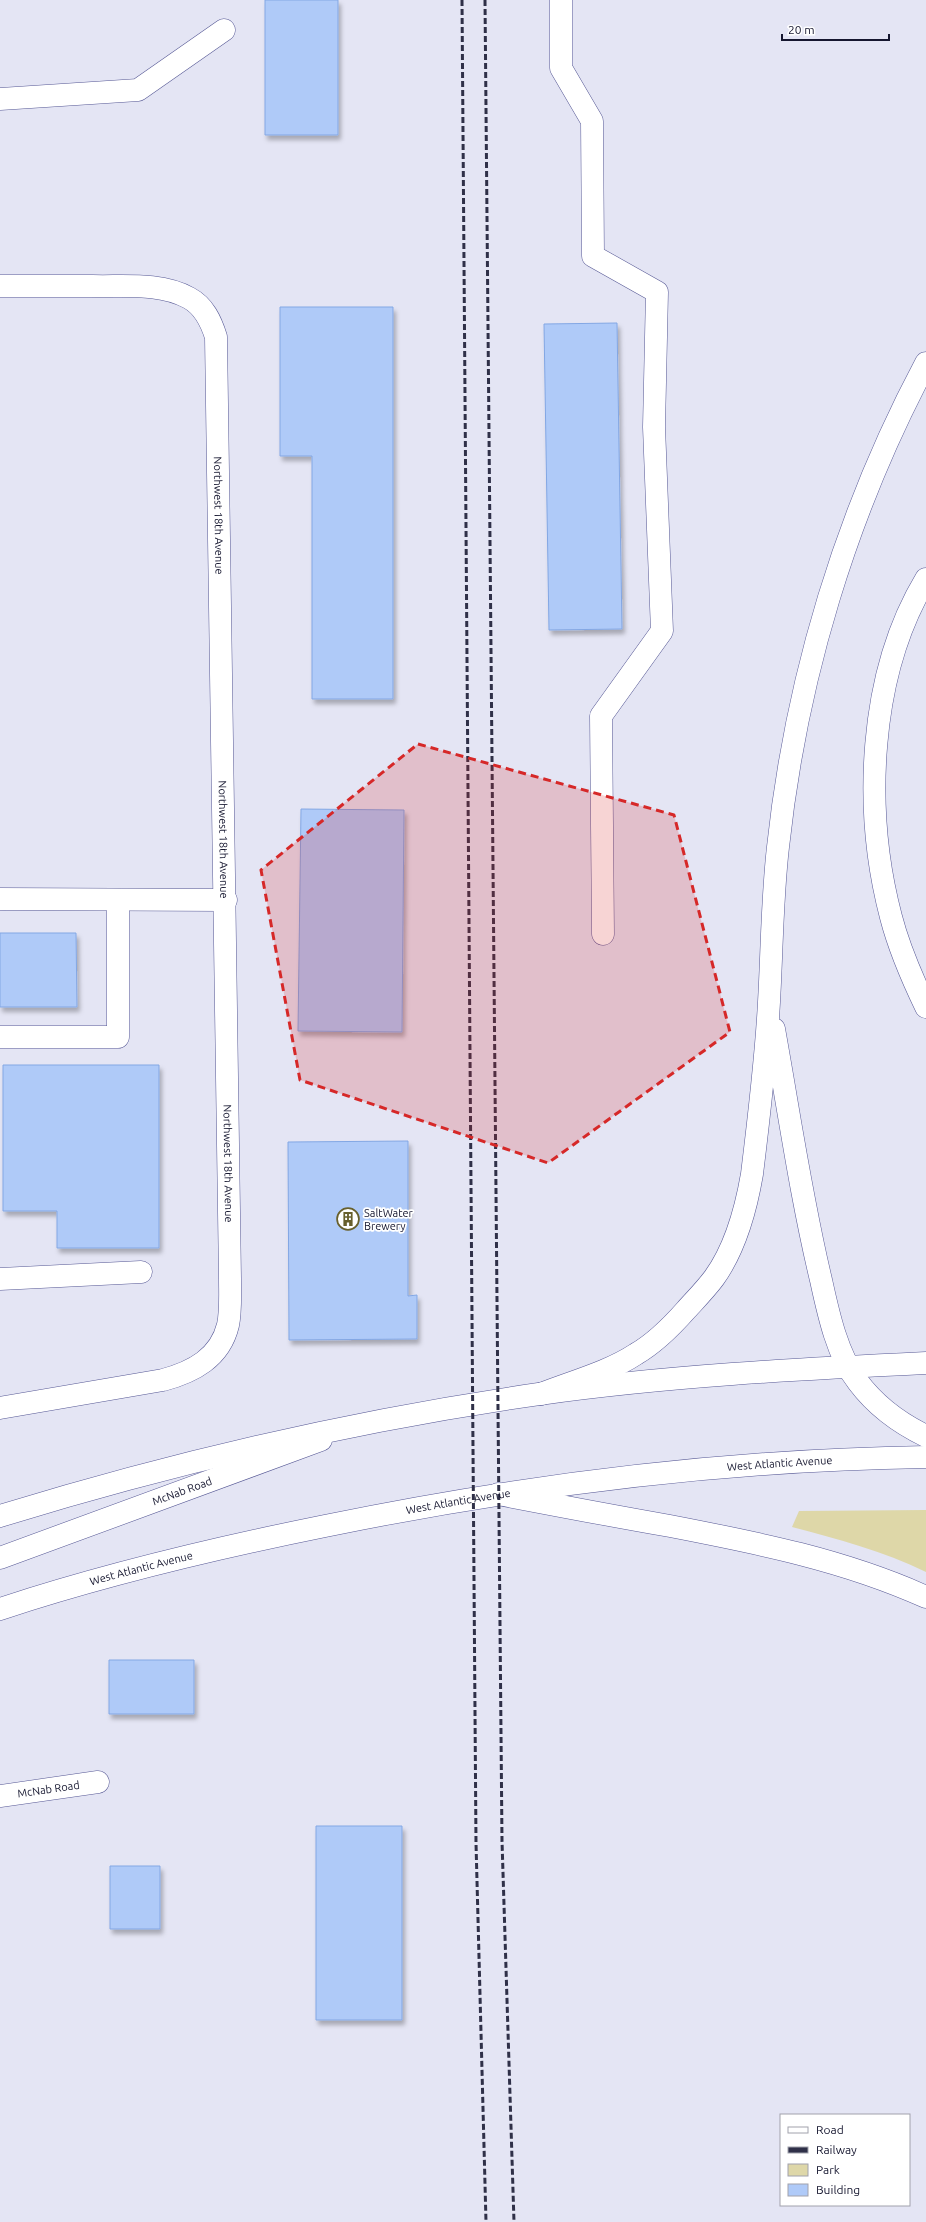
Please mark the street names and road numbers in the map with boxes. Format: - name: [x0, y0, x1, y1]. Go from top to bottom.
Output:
- street label: Northwest 18th Avenue: [212, 456, 226, 575]
- street label: Northwest 18th Avenue: [217, 780, 230, 899]
- street label: Northwest 18th Avenue: [221, 1104, 235, 1223]
- street label: West Atlantic Avenue: [726, 1454, 833, 1473]
- street label: McNab Road: [151, 1475, 214, 1507]
- street label: West Atlantic Avenue: [405, 1487, 511, 1516]
- street label: West Atlantic Avenue: [88, 1549, 194, 1587]
- street label: McNab Road: [17, 1779, 80, 1799]

